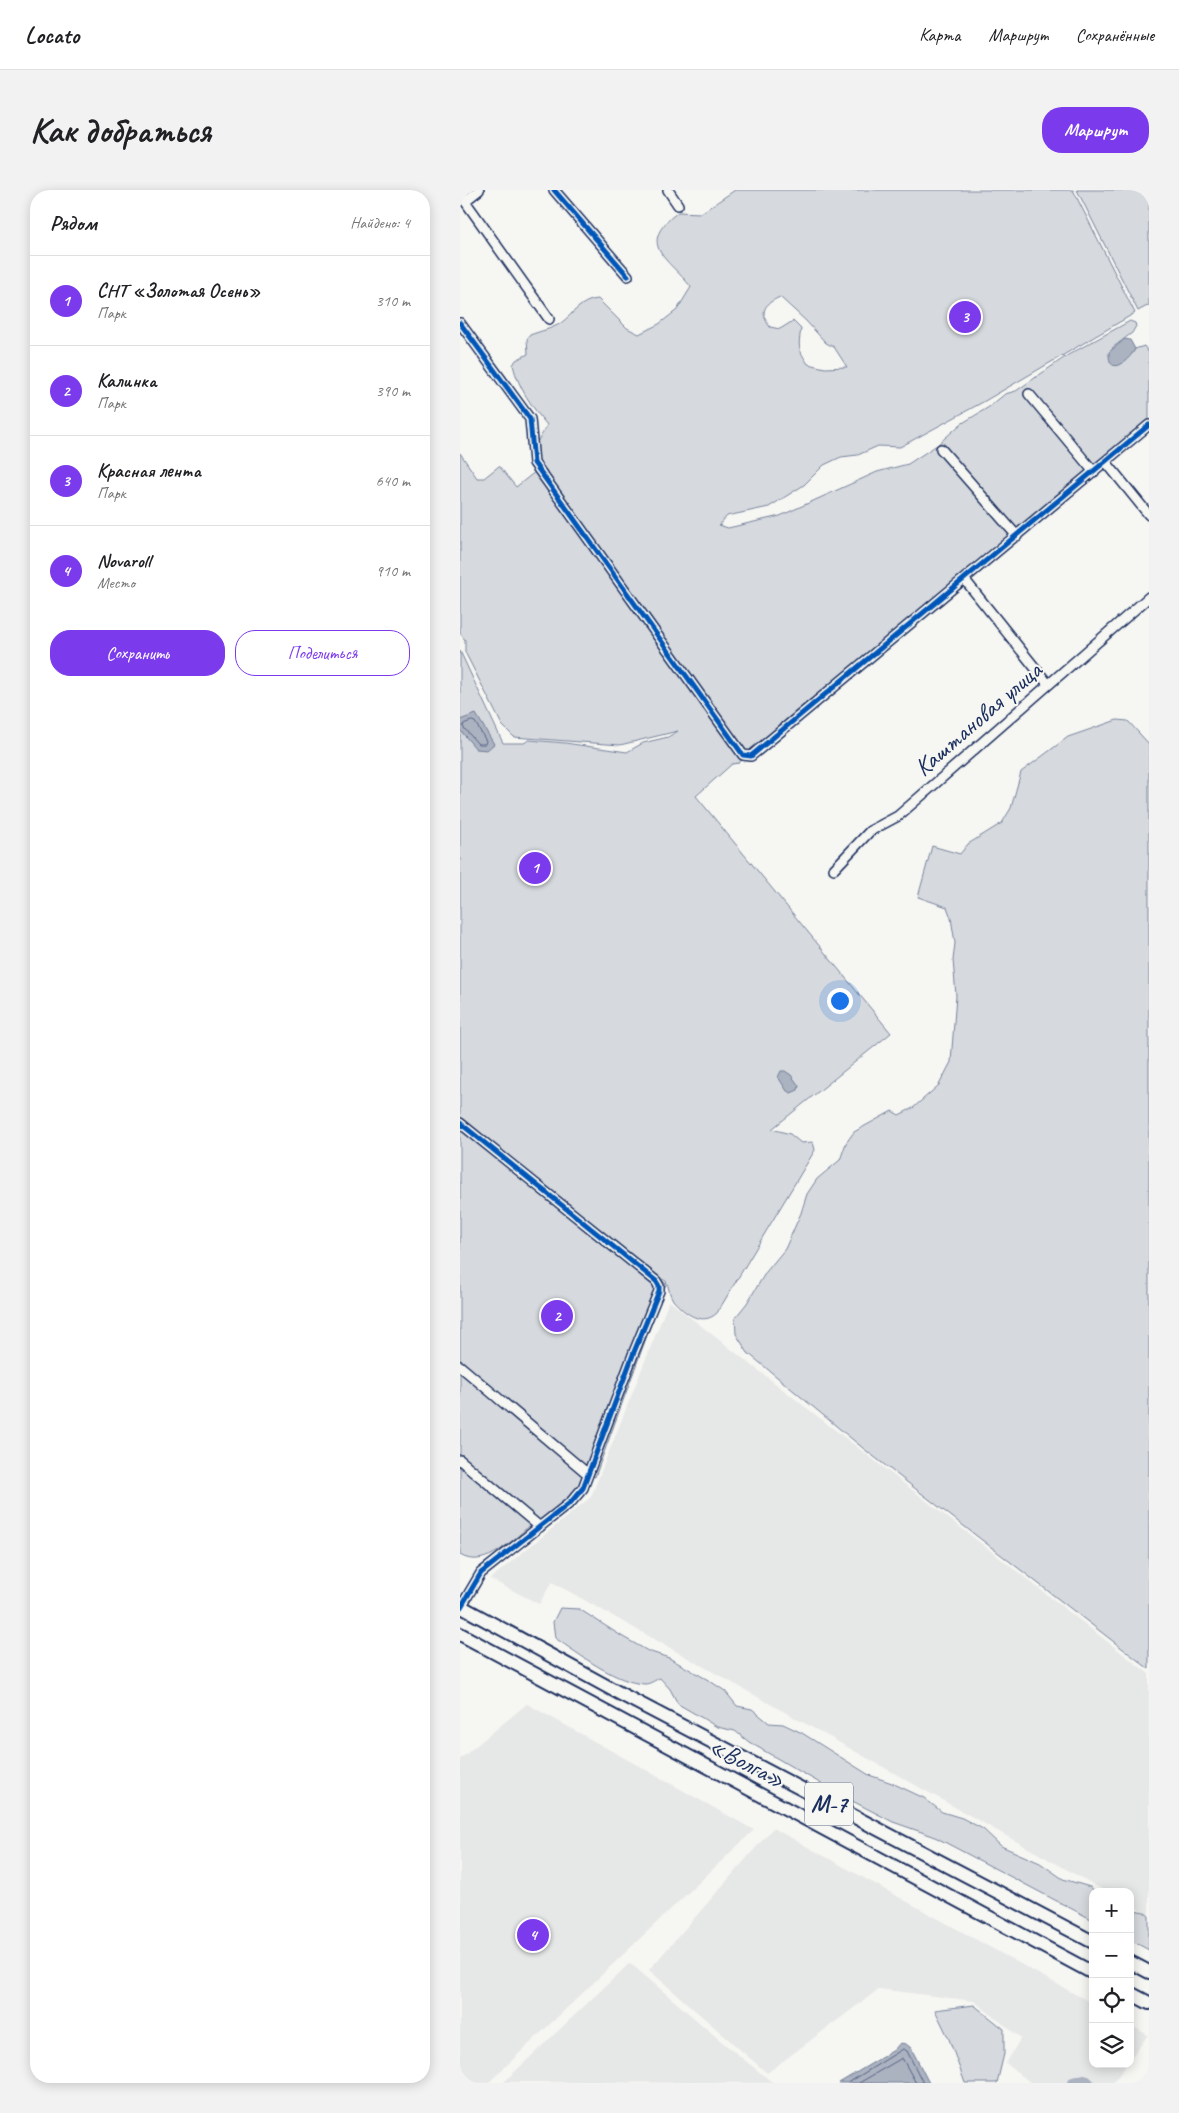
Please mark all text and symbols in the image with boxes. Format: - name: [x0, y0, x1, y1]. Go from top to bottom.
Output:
- text: Locato: [25, 20, 79, 50]
- text: Карта: [919, 24, 960, 46]
- text: Маршрут: [988, 24, 1048, 46]
- text: Сохранённые: [1076, 24, 1154, 46]
- button: Маршрут: [1042, 107, 1149, 153]
- text: Как добраться: [30, 108, 211, 153]
- text: Рядом: [50, 210, 97, 236]
- text: Найдено: 4: [350, 213, 410, 233]
- text: СНТ «Золотая Осень»: [97, 279, 261, 303]
- text: 1: [62, 291, 70, 311]
- text: 310 m: [376, 291, 410, 311]
- pin: 3: [949, 298, 981, 336]
- text: Парк: [97, 303, 126, 323]
- text: Калинка: [97, 369, 156, 393]
- text: 2: [62, 381, 70, 401]
- text: 390 m: [376, 381, 410, 401]
- text: Парк: [97, 393, 126, 413]
- text: Красная лента: [97, 459, 201, 483]
- text: 3: [62, 471, 70, 491]
- text: 640 m: [376, 471, 410, 491]
- text: Парк: [97, 483, 126, 503]
- text: Novaroll: [97, 549, 150, 573]
- text: 4: [62, 561, 70, 581]
- text: 910 m: [376, 561, 410, 581]
- text: Место: [97, 573, 135, 593]
- button: Сохранить: [50, 630, 225, 676]
- button: Поделиться: [235, 630, 410, 676]
- street label: Каштановая улица: [907, 653, 1050, 783]
- pin: 1: [519, 849, 551, 887]
- your location: [827, 988, 853, 1014]
- pin: 2: [541, 1297, 573, 1335]
- street label: «Волга»: [704, 1730, 790, 1796]
- road number: М-7: [805, 1782, 853, 1826]
- map controls: [1089, 1888, 1134, 2068]
- button: +: [1089, 1888, 1134, 1933]
- pin: 4: [517, 1916, 549, 1954]
- button: −: [1089, 1933, 1134, 1978]
- button: locate: [1089, 1978, 1134, 2023]
- button: layers: [1089, 2023, 1134, 2068]

